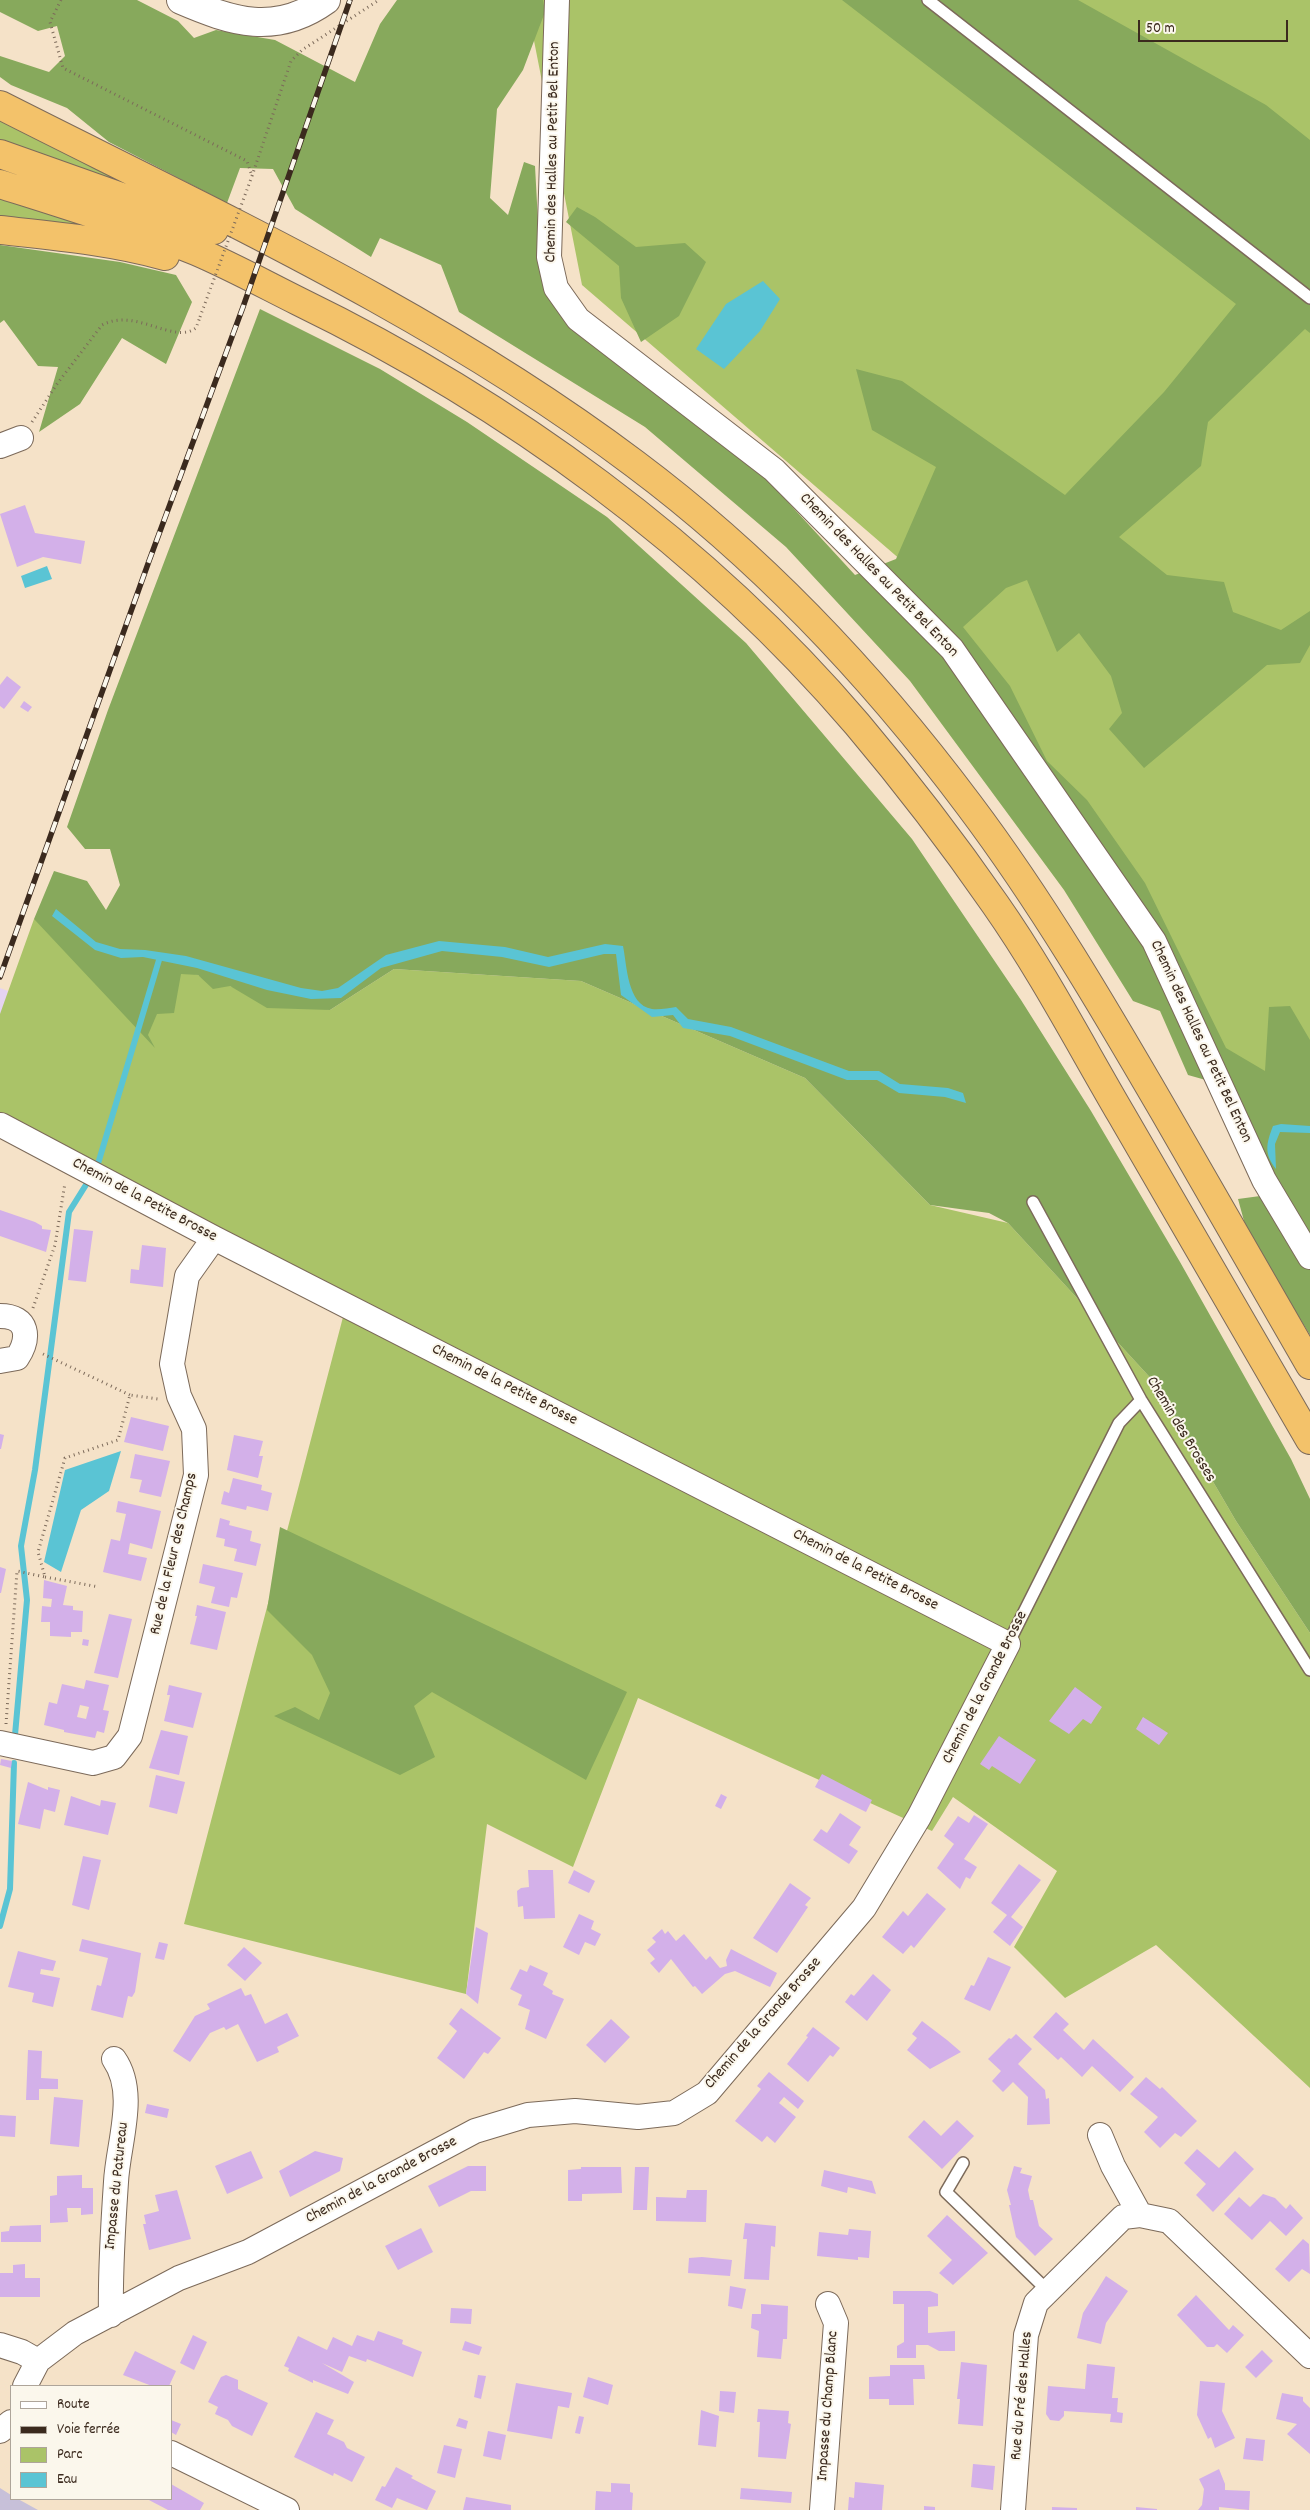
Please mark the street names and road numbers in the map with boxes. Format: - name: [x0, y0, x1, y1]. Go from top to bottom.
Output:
- street label: Chemin des Halles au Petit Bel Enton: [542, 41, 566, 263]
- street label: Chemin des Halles au Petit Bel Enton: [794, 490, 962, 662]
- street label: Chemin des Halles au Petit Bel Enton: [1145, 938, 1255, 1146]
- street label: Chemin de la Petite Brosse: [68, 1155, 220, 1247]
- street label: Chemin de la Petite Brosse: [428, 1341, 580, 1431]
- street label: Chemin des Brosses: [1141, 1374, 1219, 1486]
- street label: Rue de la Fleur des Champs: [147, 1471, 203, 1637]
- street label: Chemin de la Petite Brosse: [789, 1526, 941, 1616]
- street label: Chemin de la Grande Brosse: [939, 1608, 1033, 1768]
- street label: Chemin de la Grande Brosse: [701, 1954, 827, 2094]
- street label: Impasse du Patureau: [102, 2121, 134, 2251]
- street label: Chemin de la Grande Brosse: [303, 2133, 461, 2229]
- street label: Impasse du Champ Blanc: [814, 2330, 844, 2482]
- street label: Rue du Pré des Halles: [1008, 2331, 1038, 2461]

